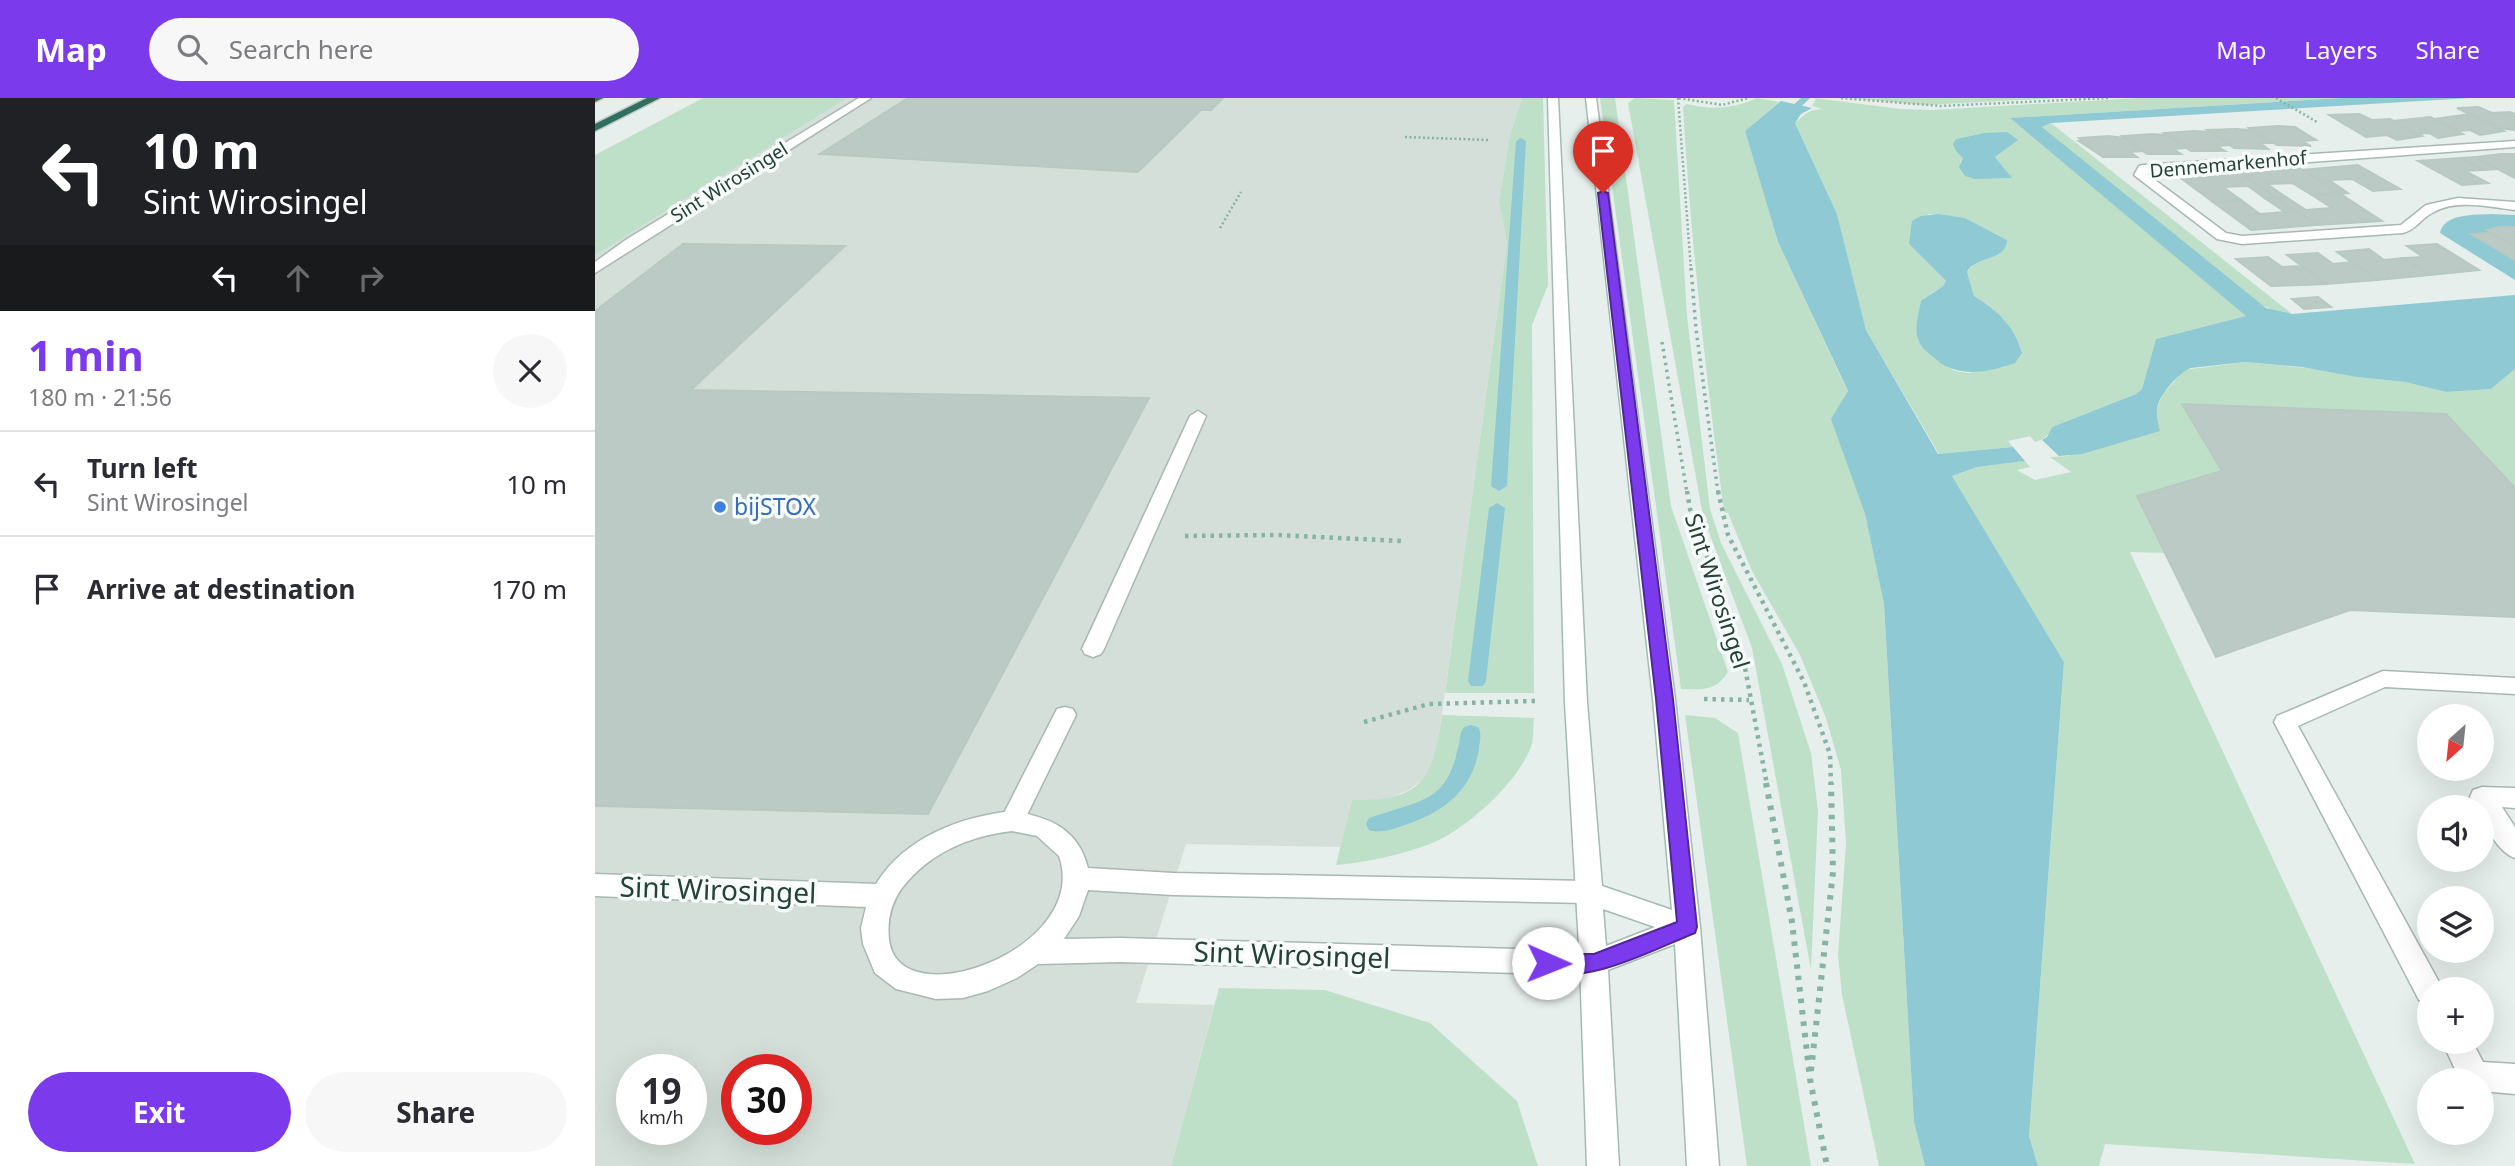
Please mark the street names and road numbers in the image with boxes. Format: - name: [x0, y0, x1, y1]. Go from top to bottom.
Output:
- street label: Sint Wirosingel: [666, 136, 792, 228]
- street label: Dennemarkenhof: [2148, 144, 2309, 184]
- street label: Sint Wirosingel: [1678, 509, 1758, 672]
- street label: Sint Wirosingel: [619, 867, 817, 911]
- street label: Sint Wirosingel: [1193, 932, 1391, 976]

